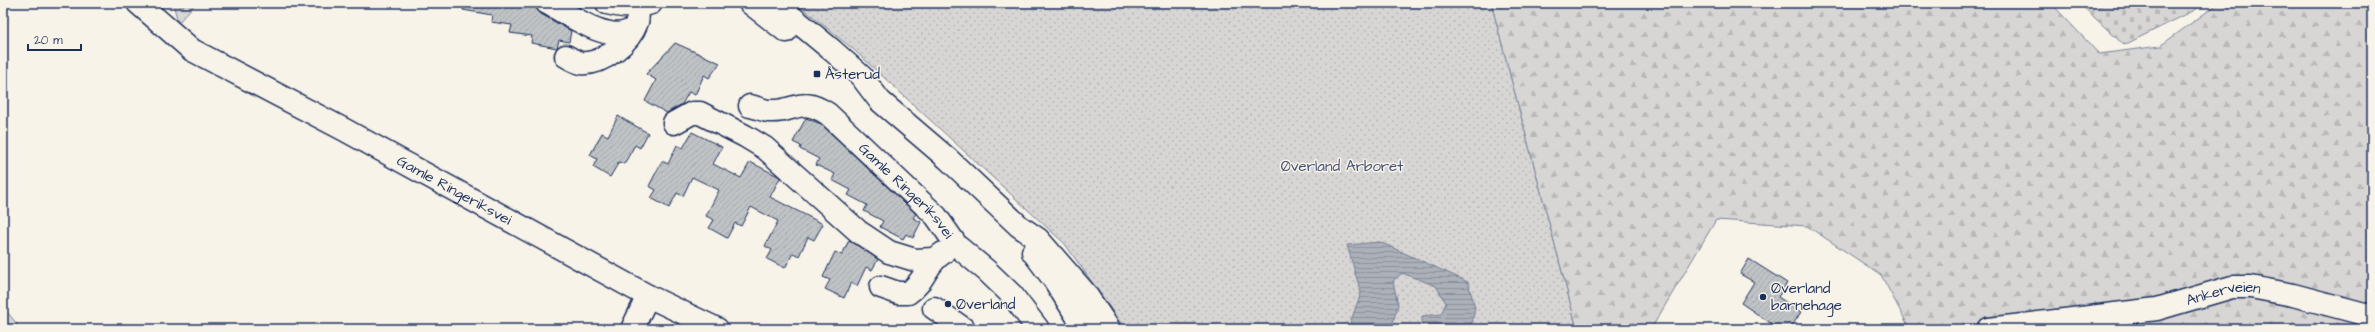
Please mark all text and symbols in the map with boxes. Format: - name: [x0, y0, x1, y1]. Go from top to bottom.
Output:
- scale bar: [28, 26, 81, 52]
- text: 20 m: [34, 32, 63, 49]
- place label: Åsterud: [825, 64, 880, 85]
- marker: Åsterud: [812, 69, 822, 79]
- street label: Gamle Ringeriksvei: [854, 138, 959, 244]
- street label: Gamle Ringeriksvei: [393, 150, 516, 231]
- park label: Øverland Arboret: [1281, 156, 1403, 177]
- street label: Ankerveien: [2183, 277, 2263, 311]
- place label: Øverland barnehage: [1771, 278, 1842, 317]
- marker: Øverland barnehage: [1758, 292, 1768, 302]
- place label: Øverland: [956, 294, 1016, 315]
- marker: Øverland: [943, 299, 953, 309]

